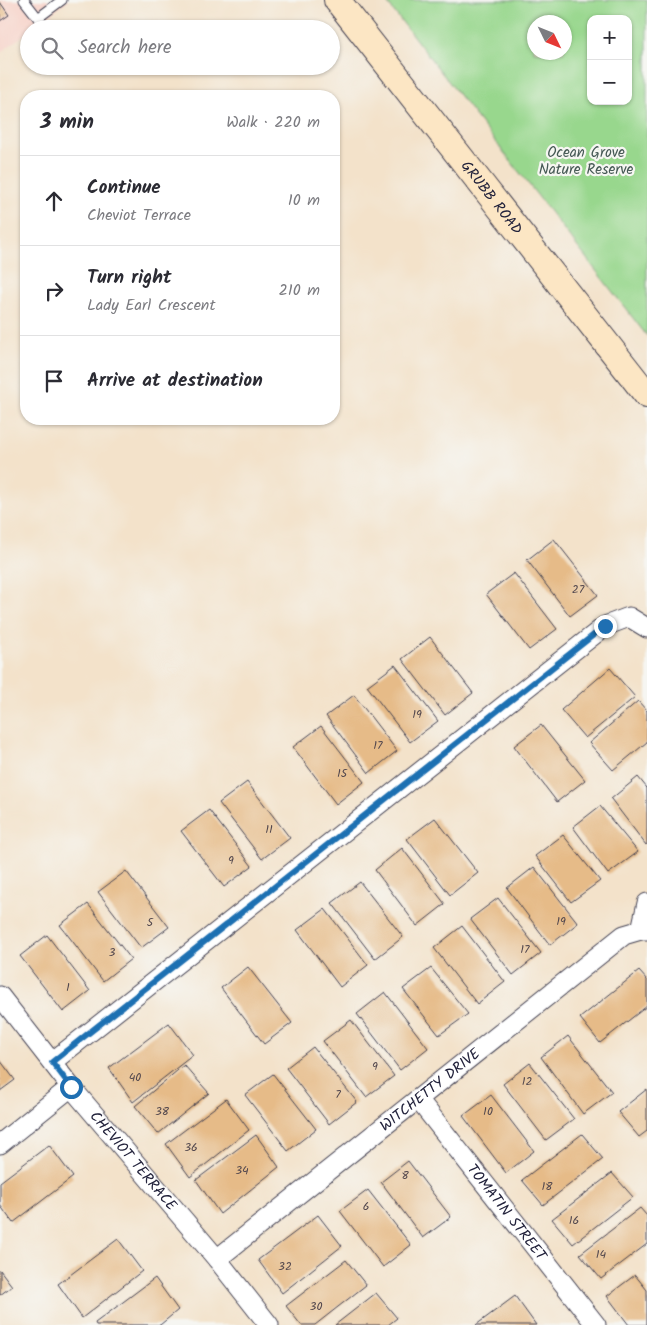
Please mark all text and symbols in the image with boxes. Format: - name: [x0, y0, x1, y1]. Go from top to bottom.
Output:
- north arrow: [527, 15, 572, 60]
- map controls: [587, 15, 632, 105]
- button: +: [587, 15, 632, 60]
- search box: [20, 20, 340, 75]
- text: Search here: [78, 33, 172, 63]
- icon: search: [38, 34, 66, 62]
- button: −: [587, 60, 632, 105]
- text: 3 min: [40, 106, 94, 139]
- text: Walk · 220 m: [226, 110, 320, 135]
- park label: Ocean Grove Nature Reserve: [539, 141, 634, 182]
- street label: GRUBB ROAD: [454, 156, 528, 241]
- text: Continue: [87, 173, 160, 203]
- icon: ahead: [40, 187, 68, 215]
- text: 10 m: [288, 188, 320, 213]
- text: Cheviot Terrace: [87, 203, 191, 228]
- text: Turn right: [87, 263, 172, 293]
- icon: right: [40, 277, 68, 305]
- text: 210 m: [279, 278, 320, 303]
- text: Lady Earl Crescent: [87, 293, 216, 318]
- text: Arrive at destination: [87, 366, 263, 396]
- icon: arrive: [40, 367, 68, 395]
- house number: 27: [572, 580, 585, 599]
- route end: [594, 615, 617, 638]
- house number: 19: [412, 705, 422, 724]
- house number: 17: [373, 736, 383, 755]
- house number: 15: [337, 764, 349, 783]
- house number: 11: [265, 820, 273, 839]
- house number: 9: [228, 851, 234, 870]
- house number: 19: [556, 912, 566, 931]
- house number: 5: [147, 913, 155, 932]
- house number: 17: [520, 940, 530, 959]
- house number: 3: [109, 943, 116, 962]
- house number: 1: [66, 978, 70, 997]
- street label: WITCHETTY DRIVE: [375, 1042, 487, 1138]
- house number: 9: [372, 1057, 378, 1076]
- house number: 40: [129, 1068, 141, 1087]
- house number: 12: [522, 1072, 532, 1091]
- route start: [60, 1076, 83, 1099]
- house number: 7: [335, 1085, 341, 1104]
- house number: 38: [155, 1102, 170, 1121]
- house number: 10: [483, 1102, 493, 1121]
- street label: CHEVIOT TERRACE: [83, 1106, 183, 1218]
- house number: 36: [184, 1138, 198, 1157]
- street label: TOMATIN STREET: [461, 1159, 553, 1268]
- house number: 34: [235, 1161, 249, 1180]
- house number: 8: [401, 1166, 409, 1185]
- house number: 18: [542, 1177, 553, 1196]
- house number: 6: [363, 1197, 369, 1216]
- house number: 16: [569, 1211, 579, 1230]
- house number: 14: [596, 1245, 607, 1264]
- house number: 32: [278, 1257, 292, 1276]
- house number: 30: [310, 1297, 322, 1316]

